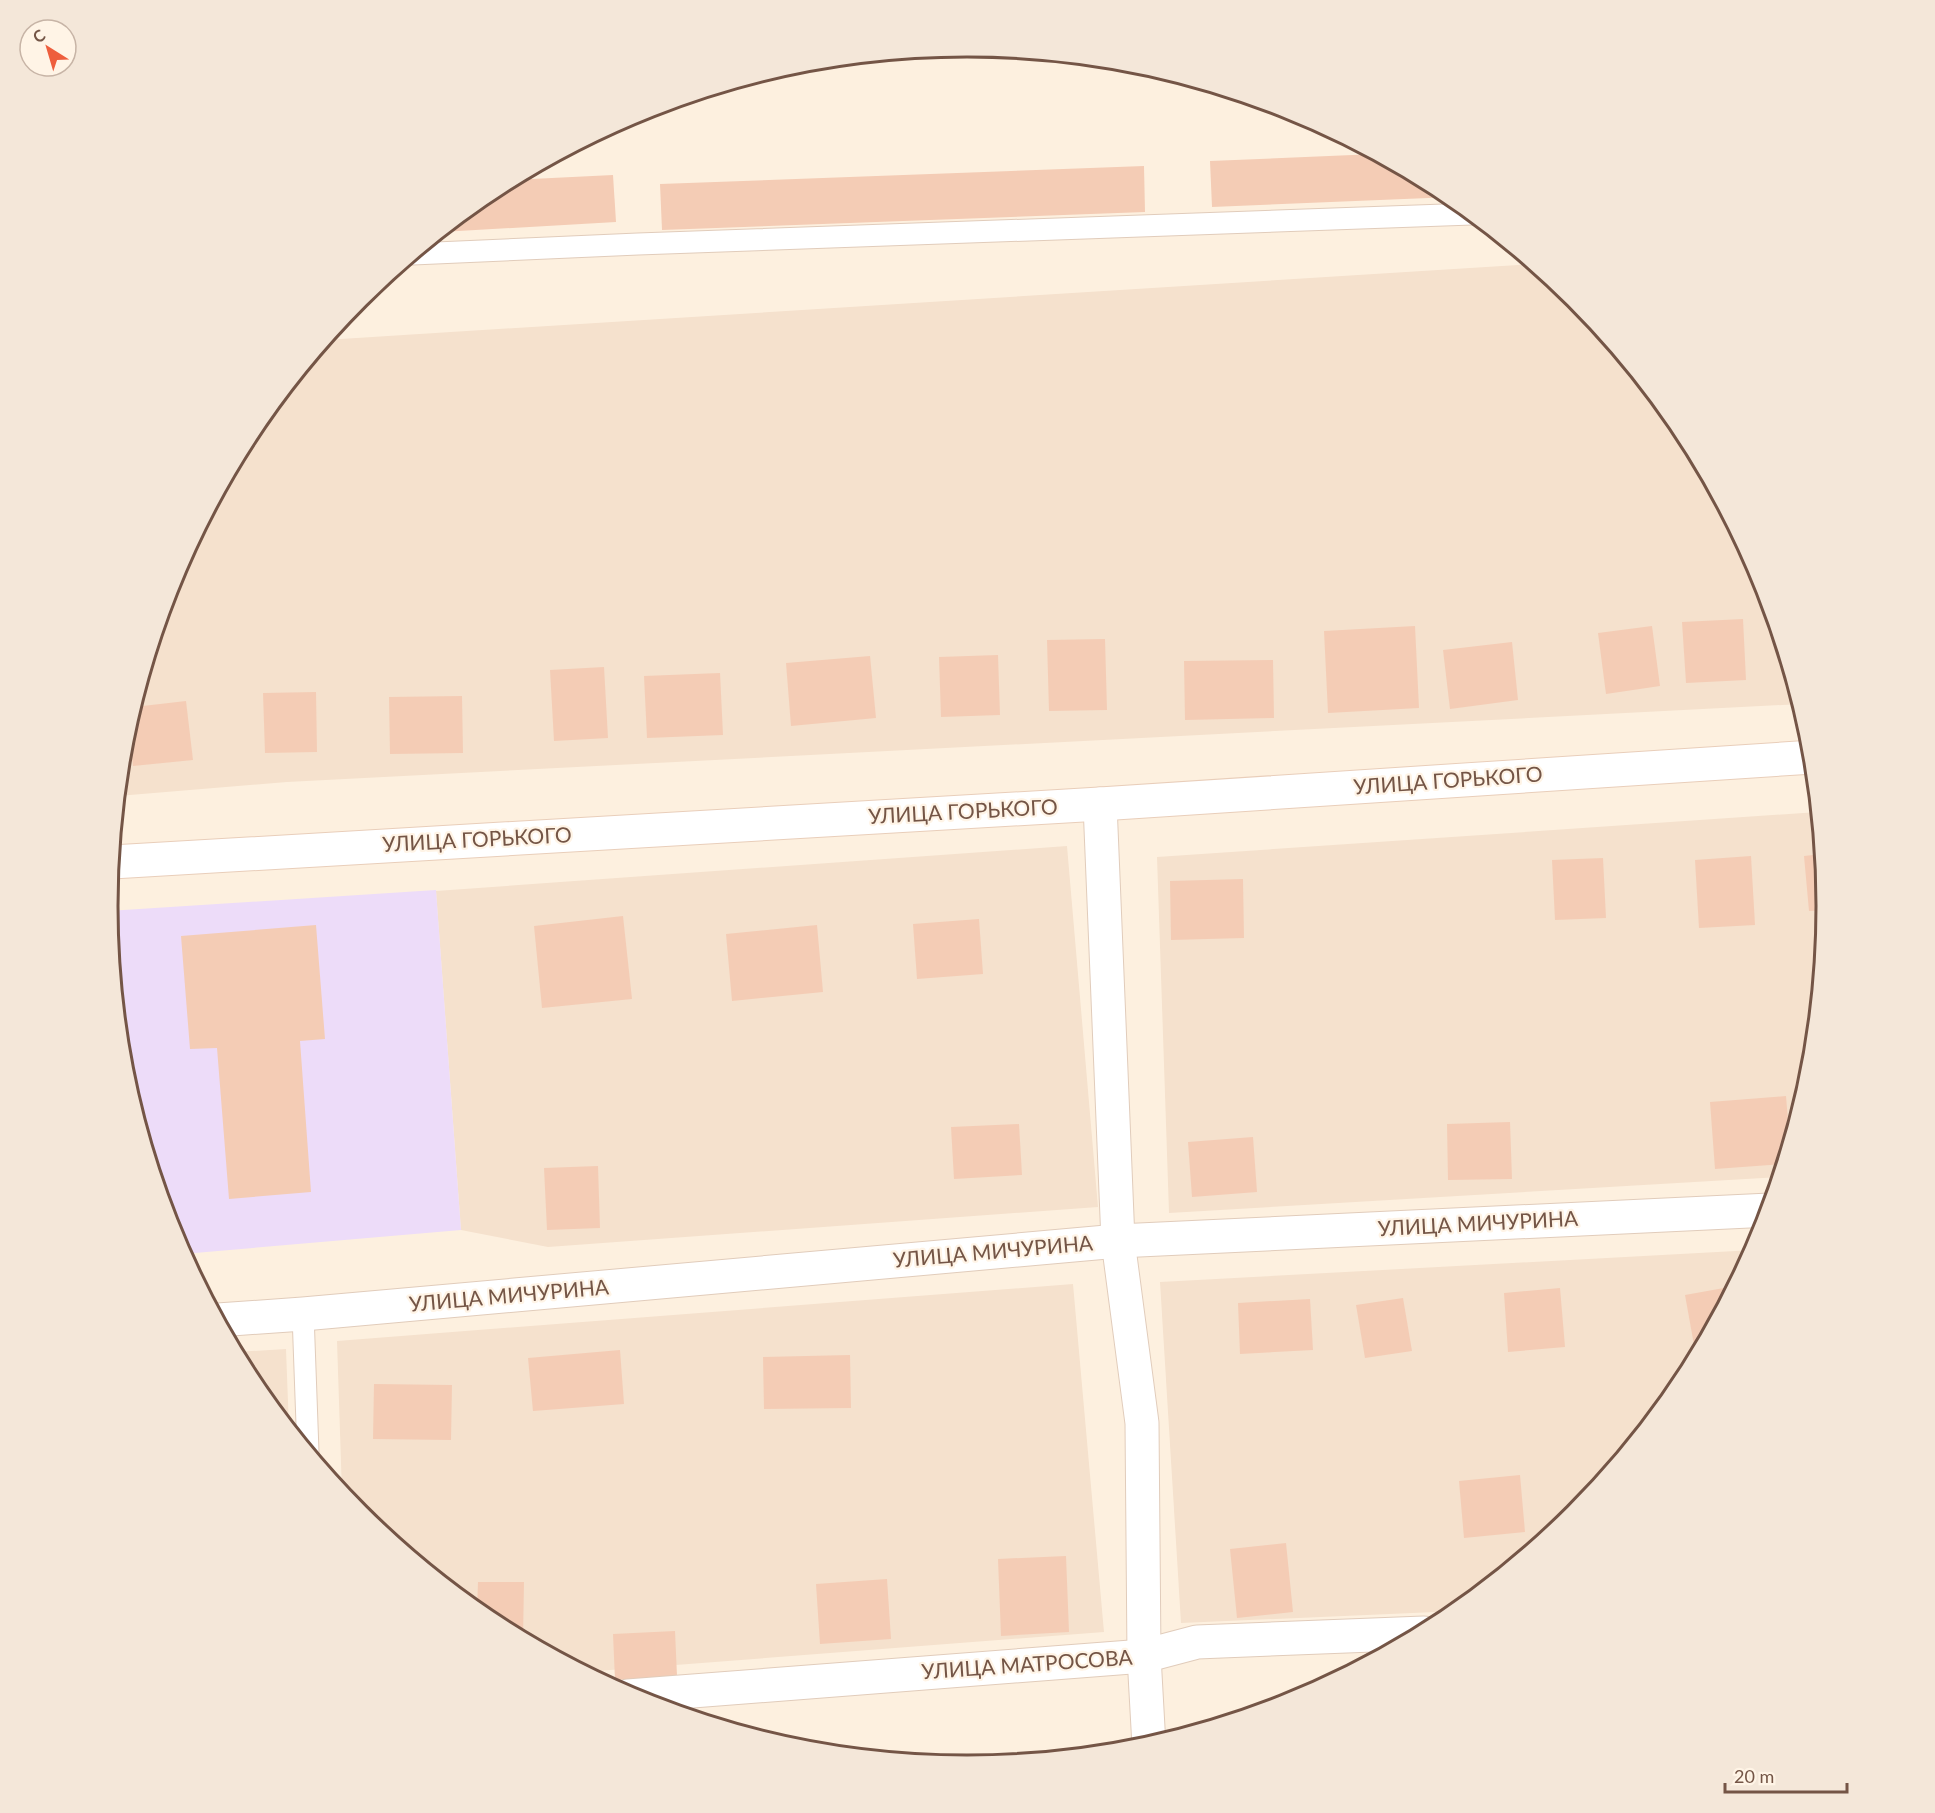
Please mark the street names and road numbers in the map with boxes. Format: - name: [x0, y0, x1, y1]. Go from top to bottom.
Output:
- street label: УЛИЦА ГОРЬКОГО: [1353, 760, 1543, 799]
- street label: УЛИЦА ГОРЬКОГО: [868, 793, 1058, 828]
- street label: УЛИЦА ГОРЬКОГО: [382, 821, 572, 856]
- street label: УЛИЦА МИЧУРИНА: [1377, 1205, 1580, 1240]
- street label: УЛИЦА МИЧУРИНА: [892, 1229, 1095, 1272]
- street label: УЛИЦА МИЧУРИНА: [408, 1273, 611, 1316]
- street label: УЛИЦА МАТРОСОВА: [921, 1644, 1134, 1683]

